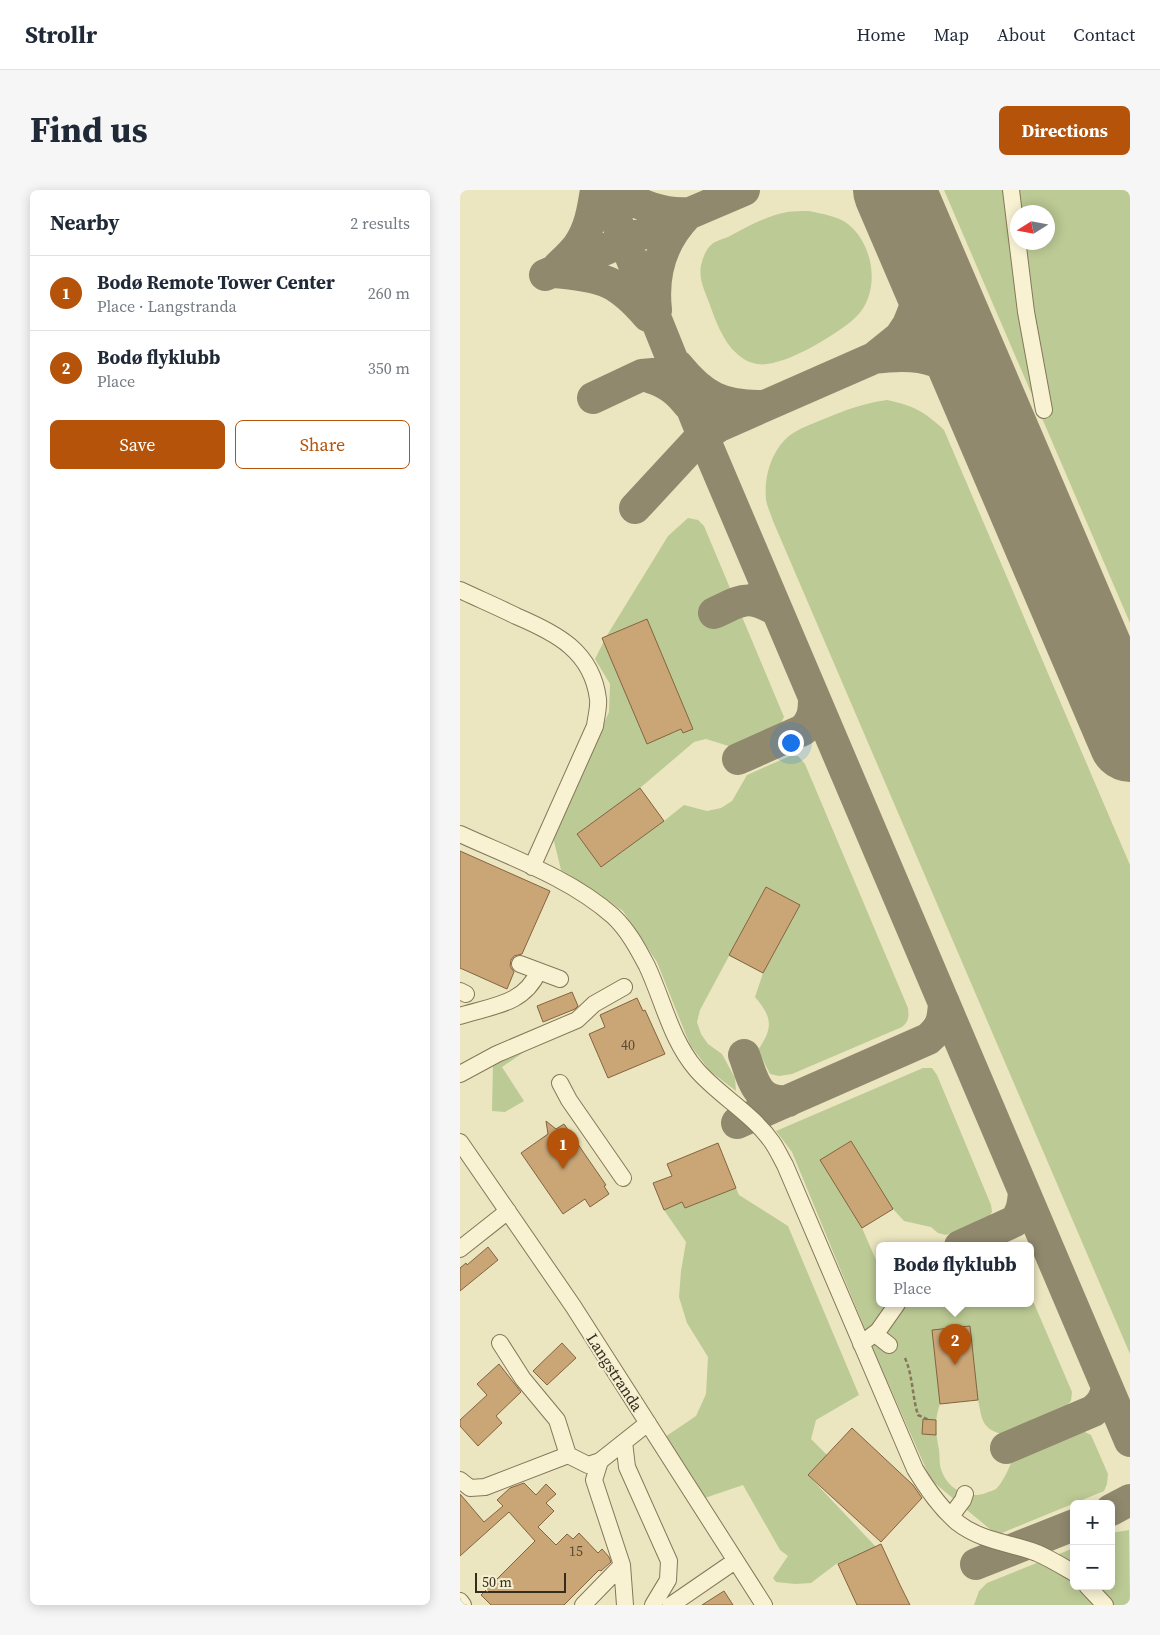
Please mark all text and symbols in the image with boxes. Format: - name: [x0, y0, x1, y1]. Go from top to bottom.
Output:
- text: Strollr: [25, 18, 97, 51]
- text: Home: [857, 22, 906, 47]
- text: Map: [934, 22, 969, 47]
- text: About: [997, 22, 1045, 47]
- text: Contact: [1073, 22, 1135, 47]
- text: Find us: [30, 106, 148, 154]
- button: Directions: [999, 106, 1130, 155]
- north arrow: [1010, 205, 1055, 250]
- text: Nearby: [50, 208, 120, 237]
- text: 2 results: [350, 212, 410, 234]
- text: Bodø Remote Tower Center: [97, 269, 335, 295]
- text: 1: [62, 282, 70, 304]
- text: 260 m: [368, 282, 410, 304]
- text: Place · Langstranda: [97, 295, 237, 317]
- text: Bodø flyklubb: [97, 344, 220, 370]
- text: 2: [62, 357, 70, 379]
- text: 350 m: [368, 357, 410, 379]
- text: Place: [97, 370, 135, 392]
- button: Save: [50, 420, 225, 469]
- button: Share: [235, 420, 410, 469]
- your location: [778, 730, 804, 756]
- house number: 40: [621, 1035, 635, 1055]
- pin: 1: [547, 1128, 579, 1169]
- popup: [876, 1242, 1034, 1307]
- text: Bodø flyklubb: [893, 1251, 1017, 1277]
- text: Place: [893, 1277, 932, 1299]
- pin: 2: [939, 1324, 971, 1365]
- street label: Langstranda: [581, 1329, 649, 1416]
- map controls: [1070, 1500, 1115, 1590]
- button: +: [1070, 1500, 1115, 1545]
- house number: 15: [569, 1541, 583, 1561]
- button: −: [1070, 1545, 1115, 1590]
- scale bar: [475, 1570, 566, 1593]
- text: 50 m: [482, 1572, 512, 1592]

